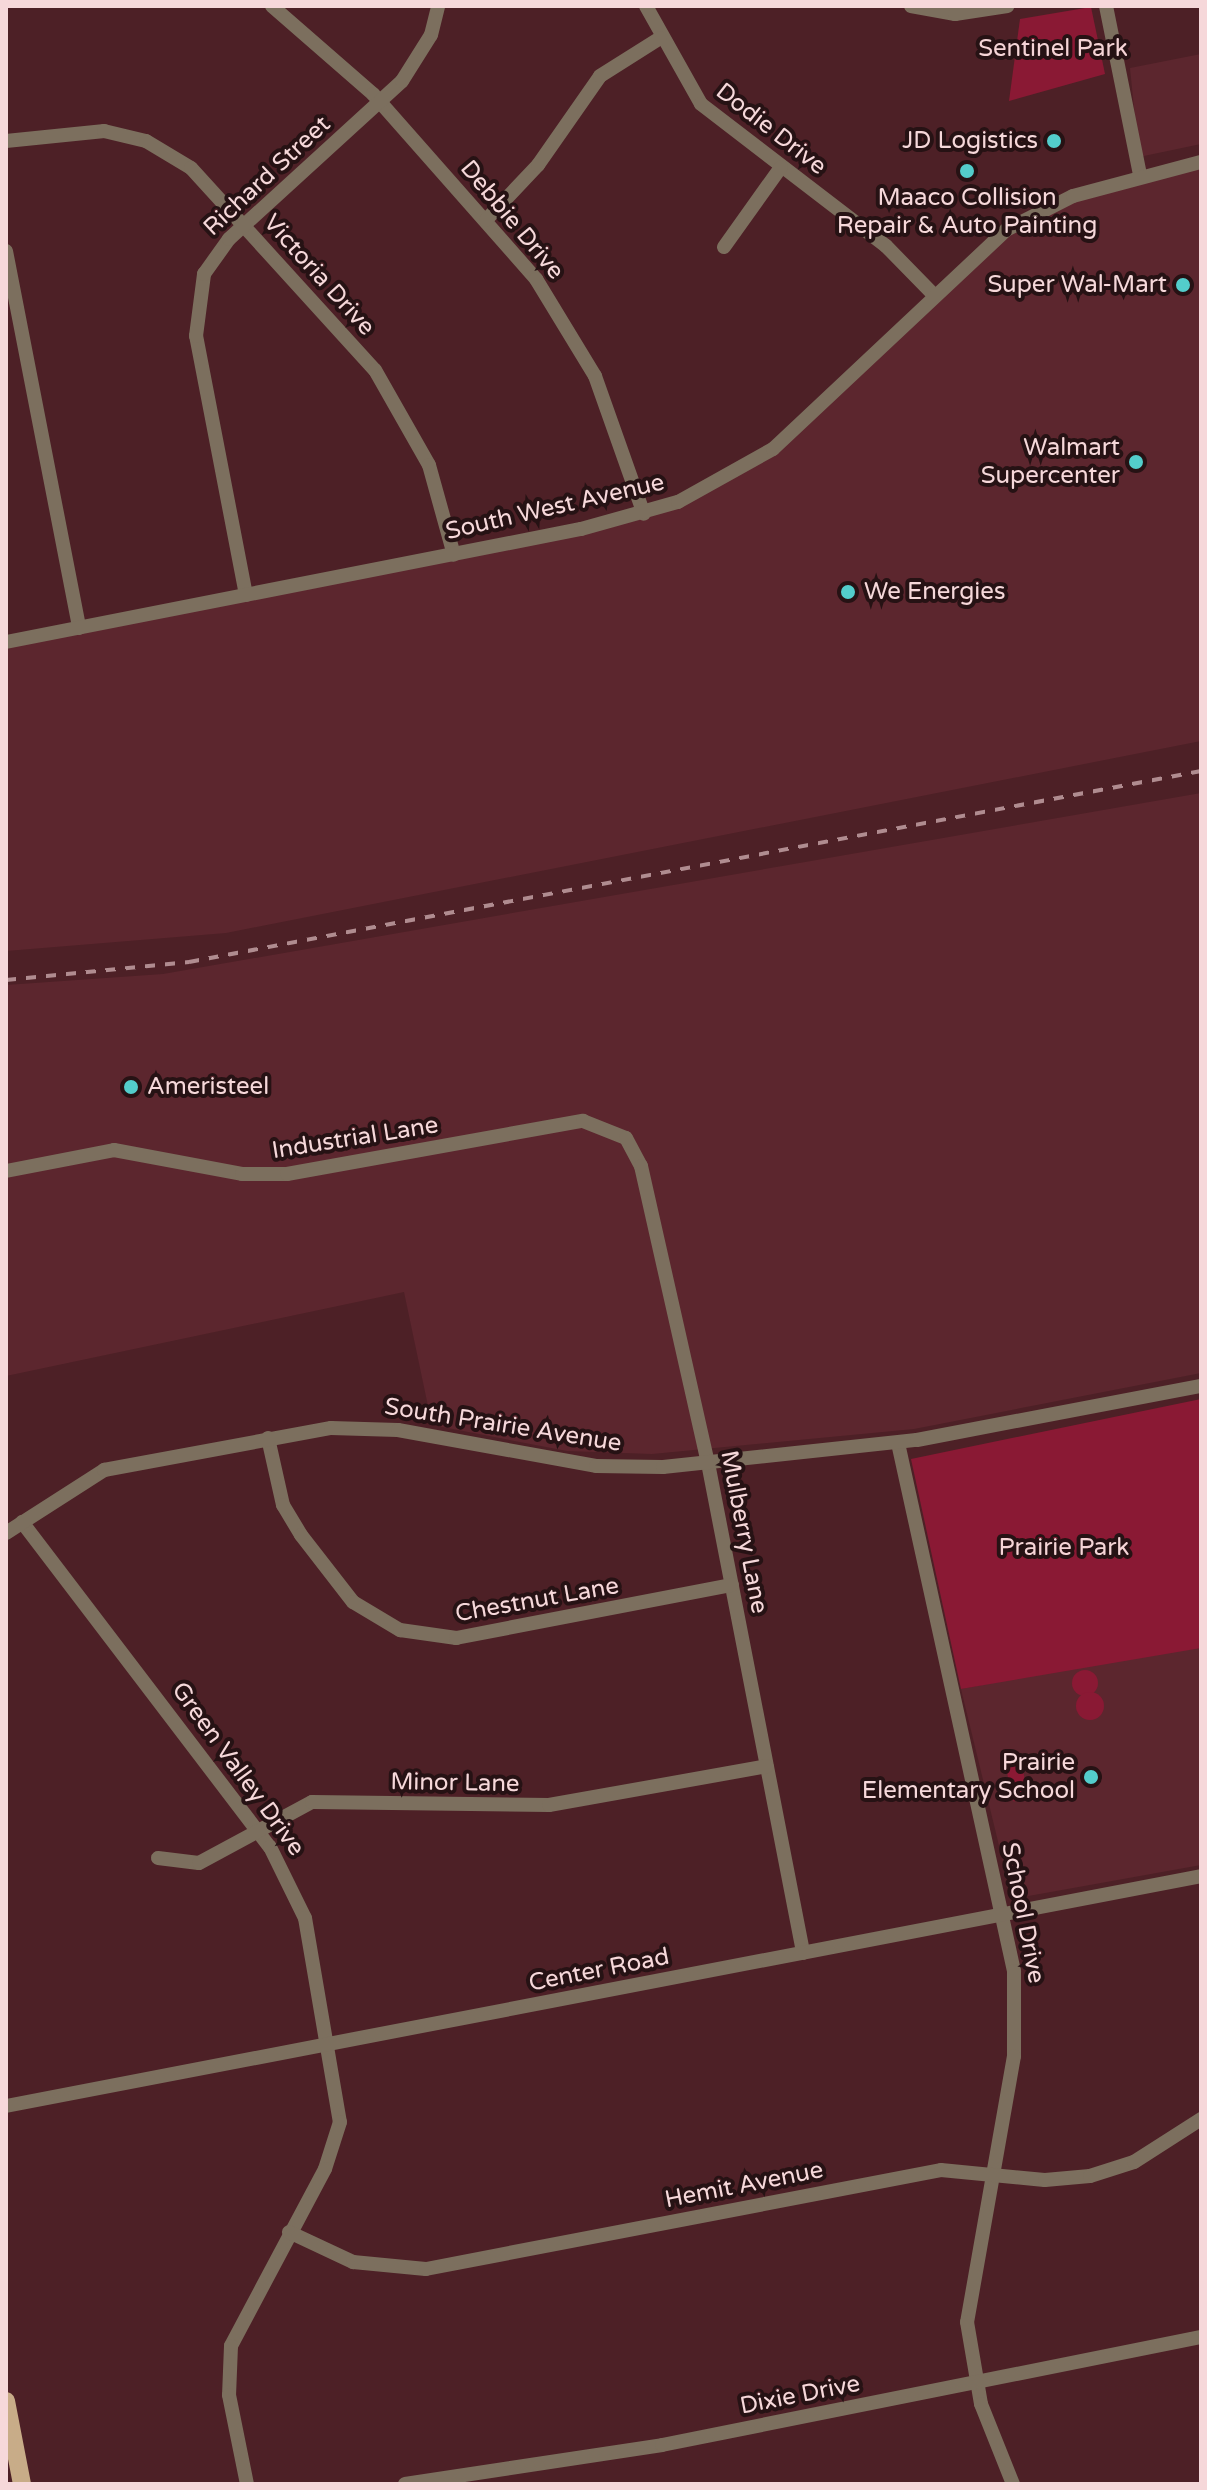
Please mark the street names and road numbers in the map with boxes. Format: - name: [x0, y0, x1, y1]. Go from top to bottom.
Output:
- street label: Dodie Drive: [710, 77, 832, 181]
- street label: Richard Street: [198, 110, 336, 242]
- street label: Debbie Drive: [454, 155, 570, 285]
- street label: Victoria Drive: [257, 209, 381, 341]
- street label: South West Avenue: [443, 468, 667, 546]
- street label: Industrial Lane: [270, 1111, 440, 1165]
- street label: South Prairie Avenue: [382, 1392, 624, 1458]
- street label: Mulberry Lane: [714, 1448, 774, 1616]
- street label: Chestnut Lane: [453, 1571, 621, 1629]
- street label: Green Valley Drive: [165, 1677, 311, 1861]
- street label: Minor Lane: [390, 1767, 520, 1799]
- street label: School Drive: [995, 1840, 1051, 1986]
- street label: Center Road: [526, 1942, 672, 1998]
- street label: Hemit Avenue: [662, 2156, 826, 2214]
- street label: Dixie Drive: [738, 2369, 862, 2421]

